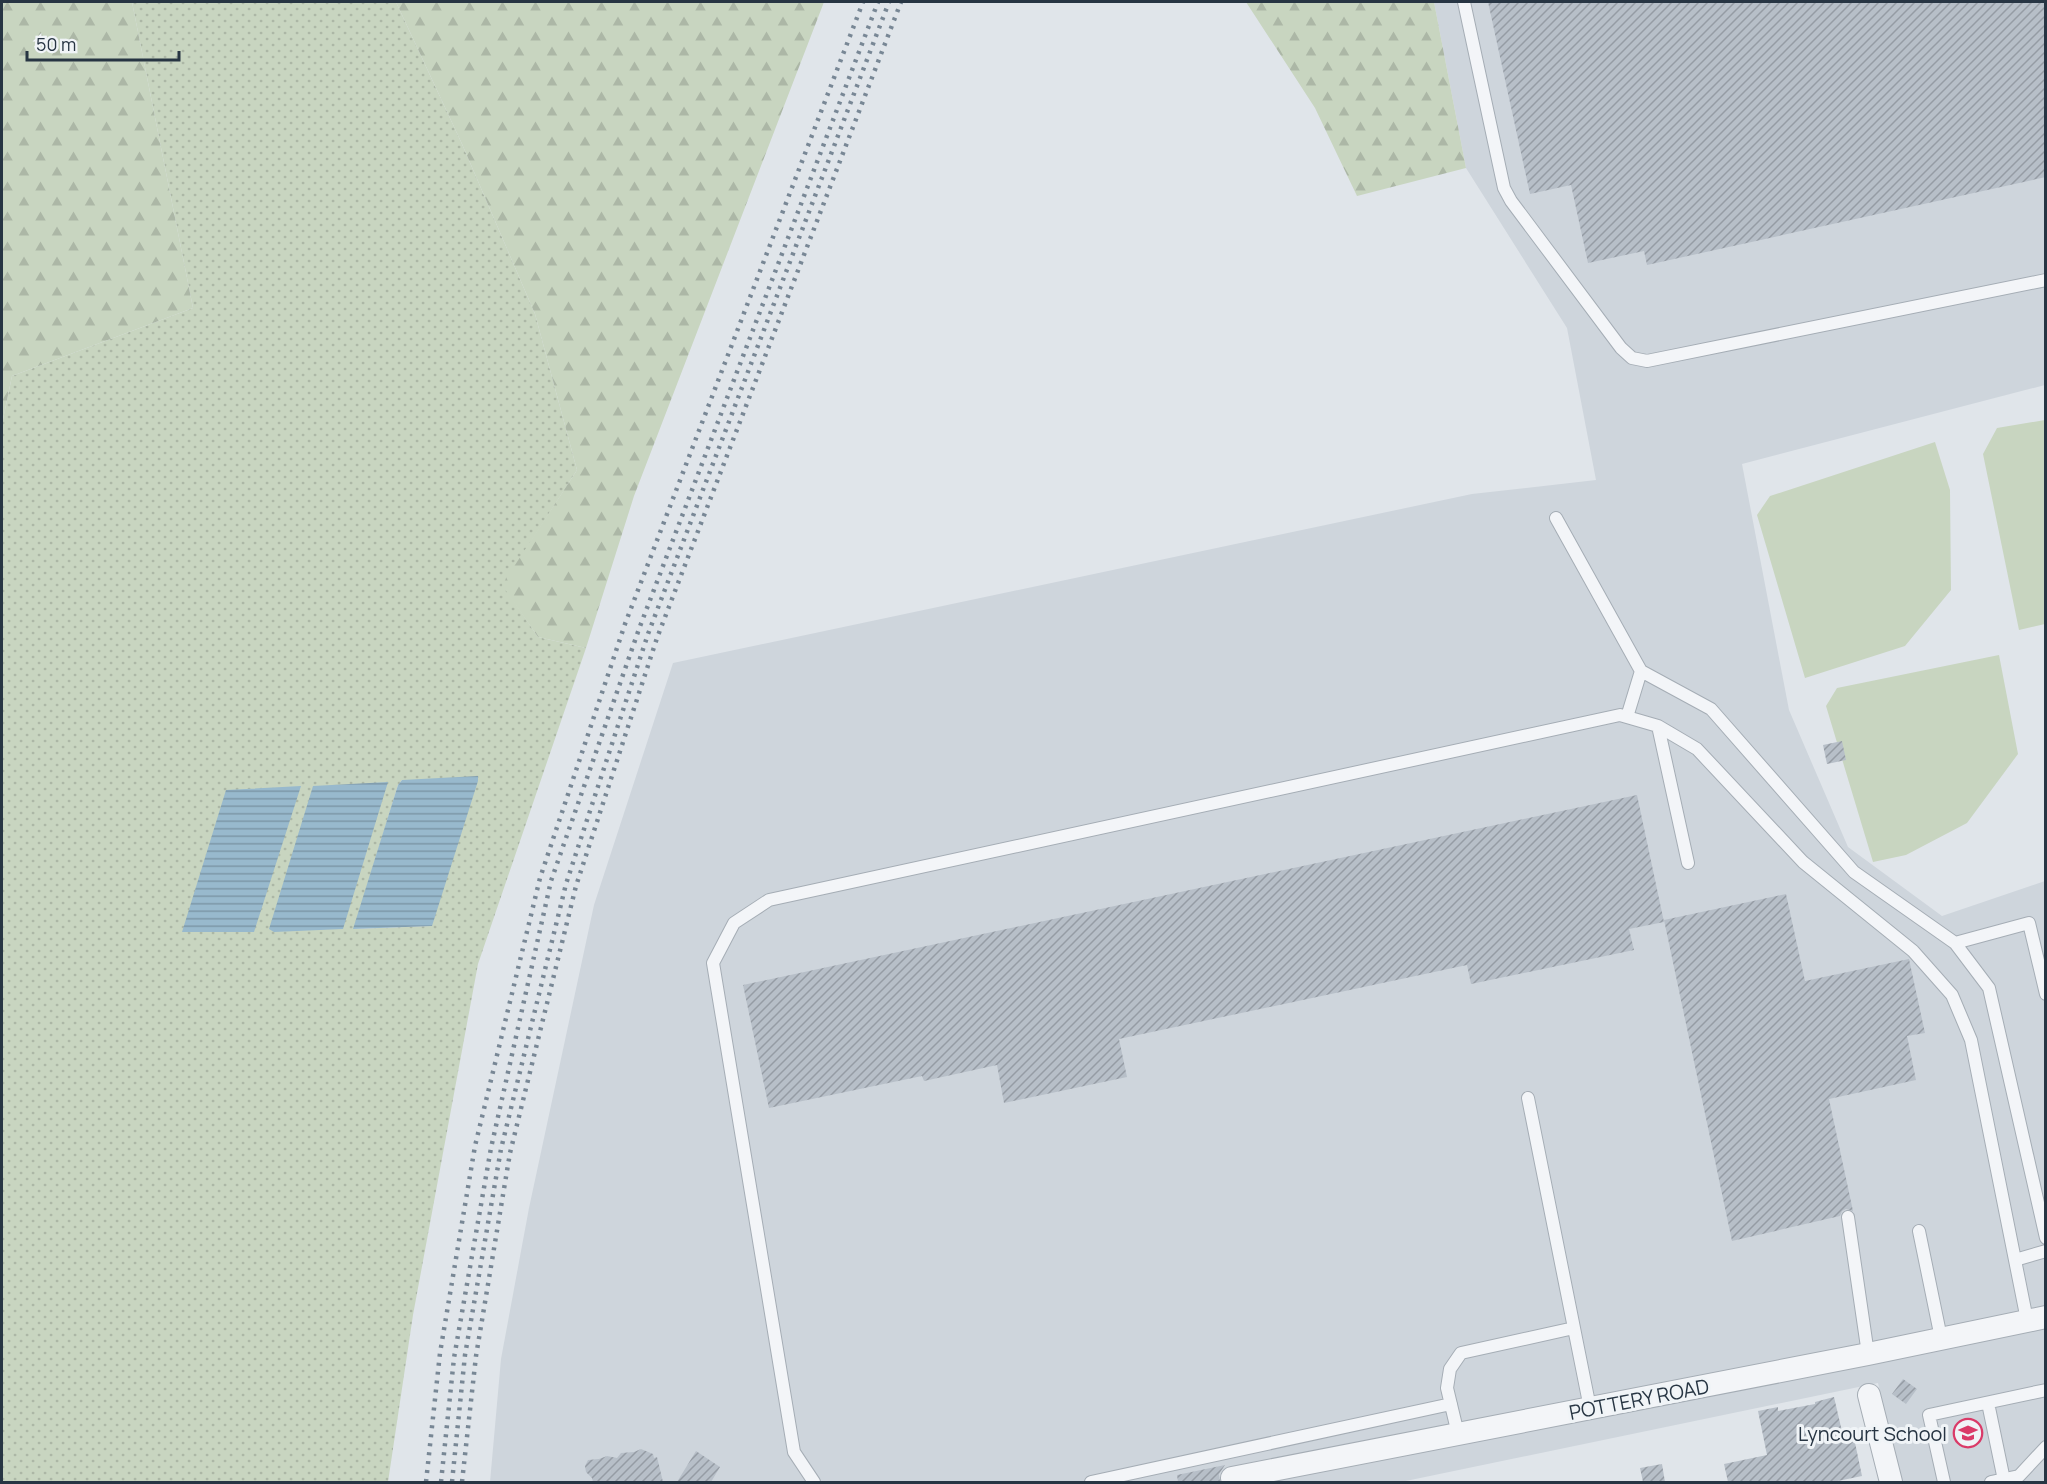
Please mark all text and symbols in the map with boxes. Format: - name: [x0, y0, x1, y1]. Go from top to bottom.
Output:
- scale bar: [27, 24, 178, 62]
- text: 50 m: [36, 32, 76, 56]
- street label: POTTERY ROAD: [1567, 1372, 1711, 1426]
- school or university icon: Lyncourt School: [1952, 1417, 1984, 1449]
- place label: Lyncourt School: [1798, 1420, 1947, 1447]

